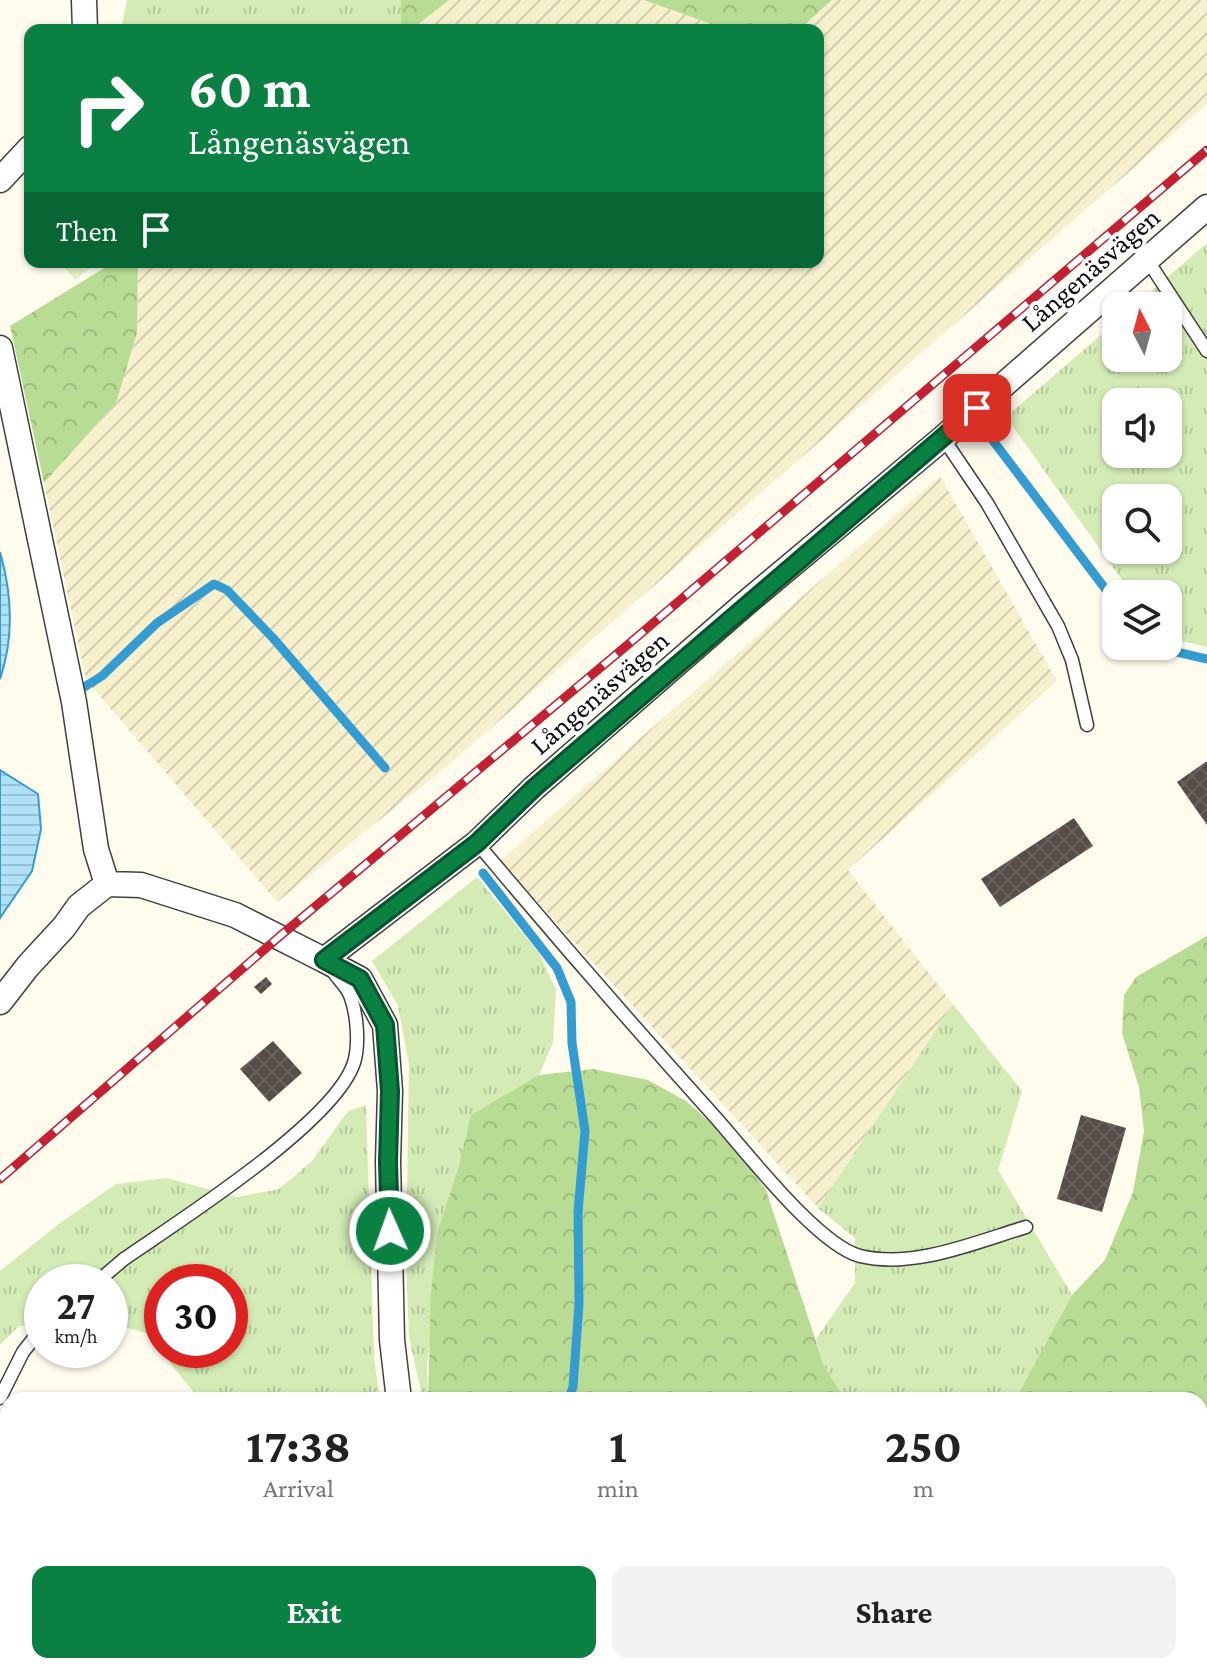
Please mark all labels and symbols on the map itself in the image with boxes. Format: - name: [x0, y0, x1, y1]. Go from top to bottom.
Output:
- street label: Långenäsvägen: [1015, 201, 1166, 338]
- north arrow: [1102, 292, 1182, 372]
- pin: [943, 374, 1011, 442]
- street label: Långenäsvägen: [524, 624, 675, 761]
- position arrow: [348, 1189, 432, 1273]
- speed limit sign: 30: [144, 1264, 248, 1368]

